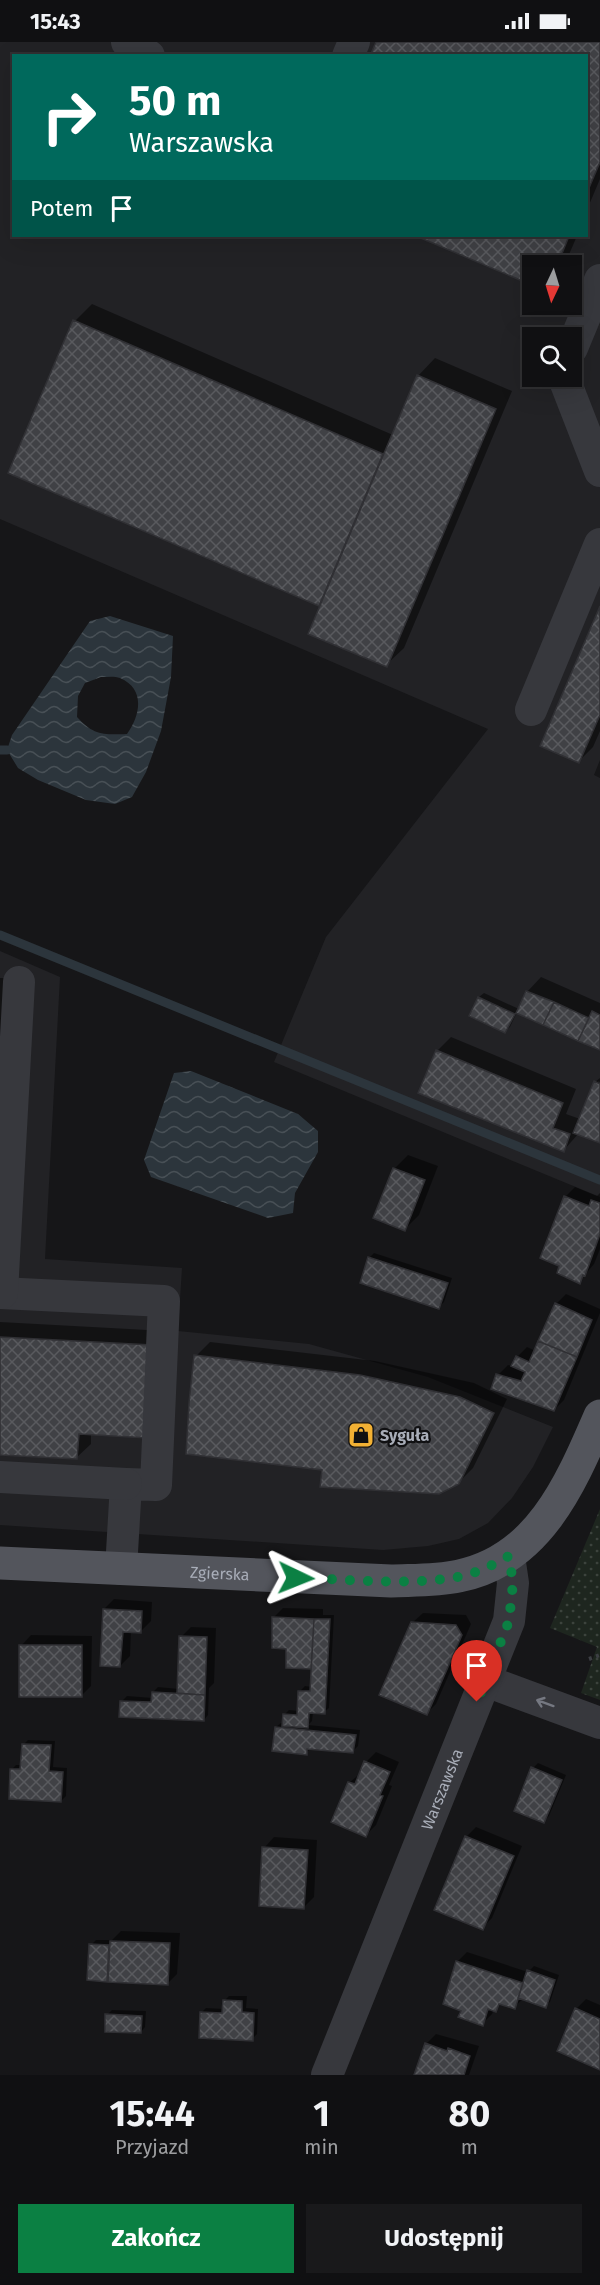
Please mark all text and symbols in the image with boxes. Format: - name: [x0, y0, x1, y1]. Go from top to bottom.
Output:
- text: 15:43: [30, 8, 81, 35]
- text: 50 m: [129, 76, 222, 126]
- icon: right: [30, 78, 108, 156]
- text: Warszawska: [129, 127, 274, 159]
- icon: arrive: [105, 192, 138, 225]
- text: Potem: [30, 195, 93, 222]
- north arrow: [522, 255, 582, 315]
- map controls: [522, 255, 582, 387]
- button: search: [522, 327, 582, 387]
- shop icon: Syguła: [346, 1420, 376, 1450]
- place label: Syguła: [380, 1426, 429, 1445]
- position arrow: [264, 1546, 328, 1610]
- street label: Zgierska: [190, 1563, 250, 1584]
- pin: [451, 1640, 502, 1702]
- icon: arrive: [460, 1649, 493, 1682]
- one-way arrow: [536, 1696, 555, 1707]
- street label: Warszawska: [417, 1746, 467, 1833]
- text: 15:44: [110, 2092, 195, 2136]
- text: 1: [313, 2092, 330, 2136]
- text: 80: [448, 2092, 490, 2136]
- text: Przyjazd: [115, 2135, 189, 2159]
- text: min: [304, 2135, 339, 2159]
- text: m: [461, 2135, 478, 2159]
- button: Zakończ: [18, 2204, 294, 2273]
- button: Udostępnij: [306, 2204, 582, 2273]

